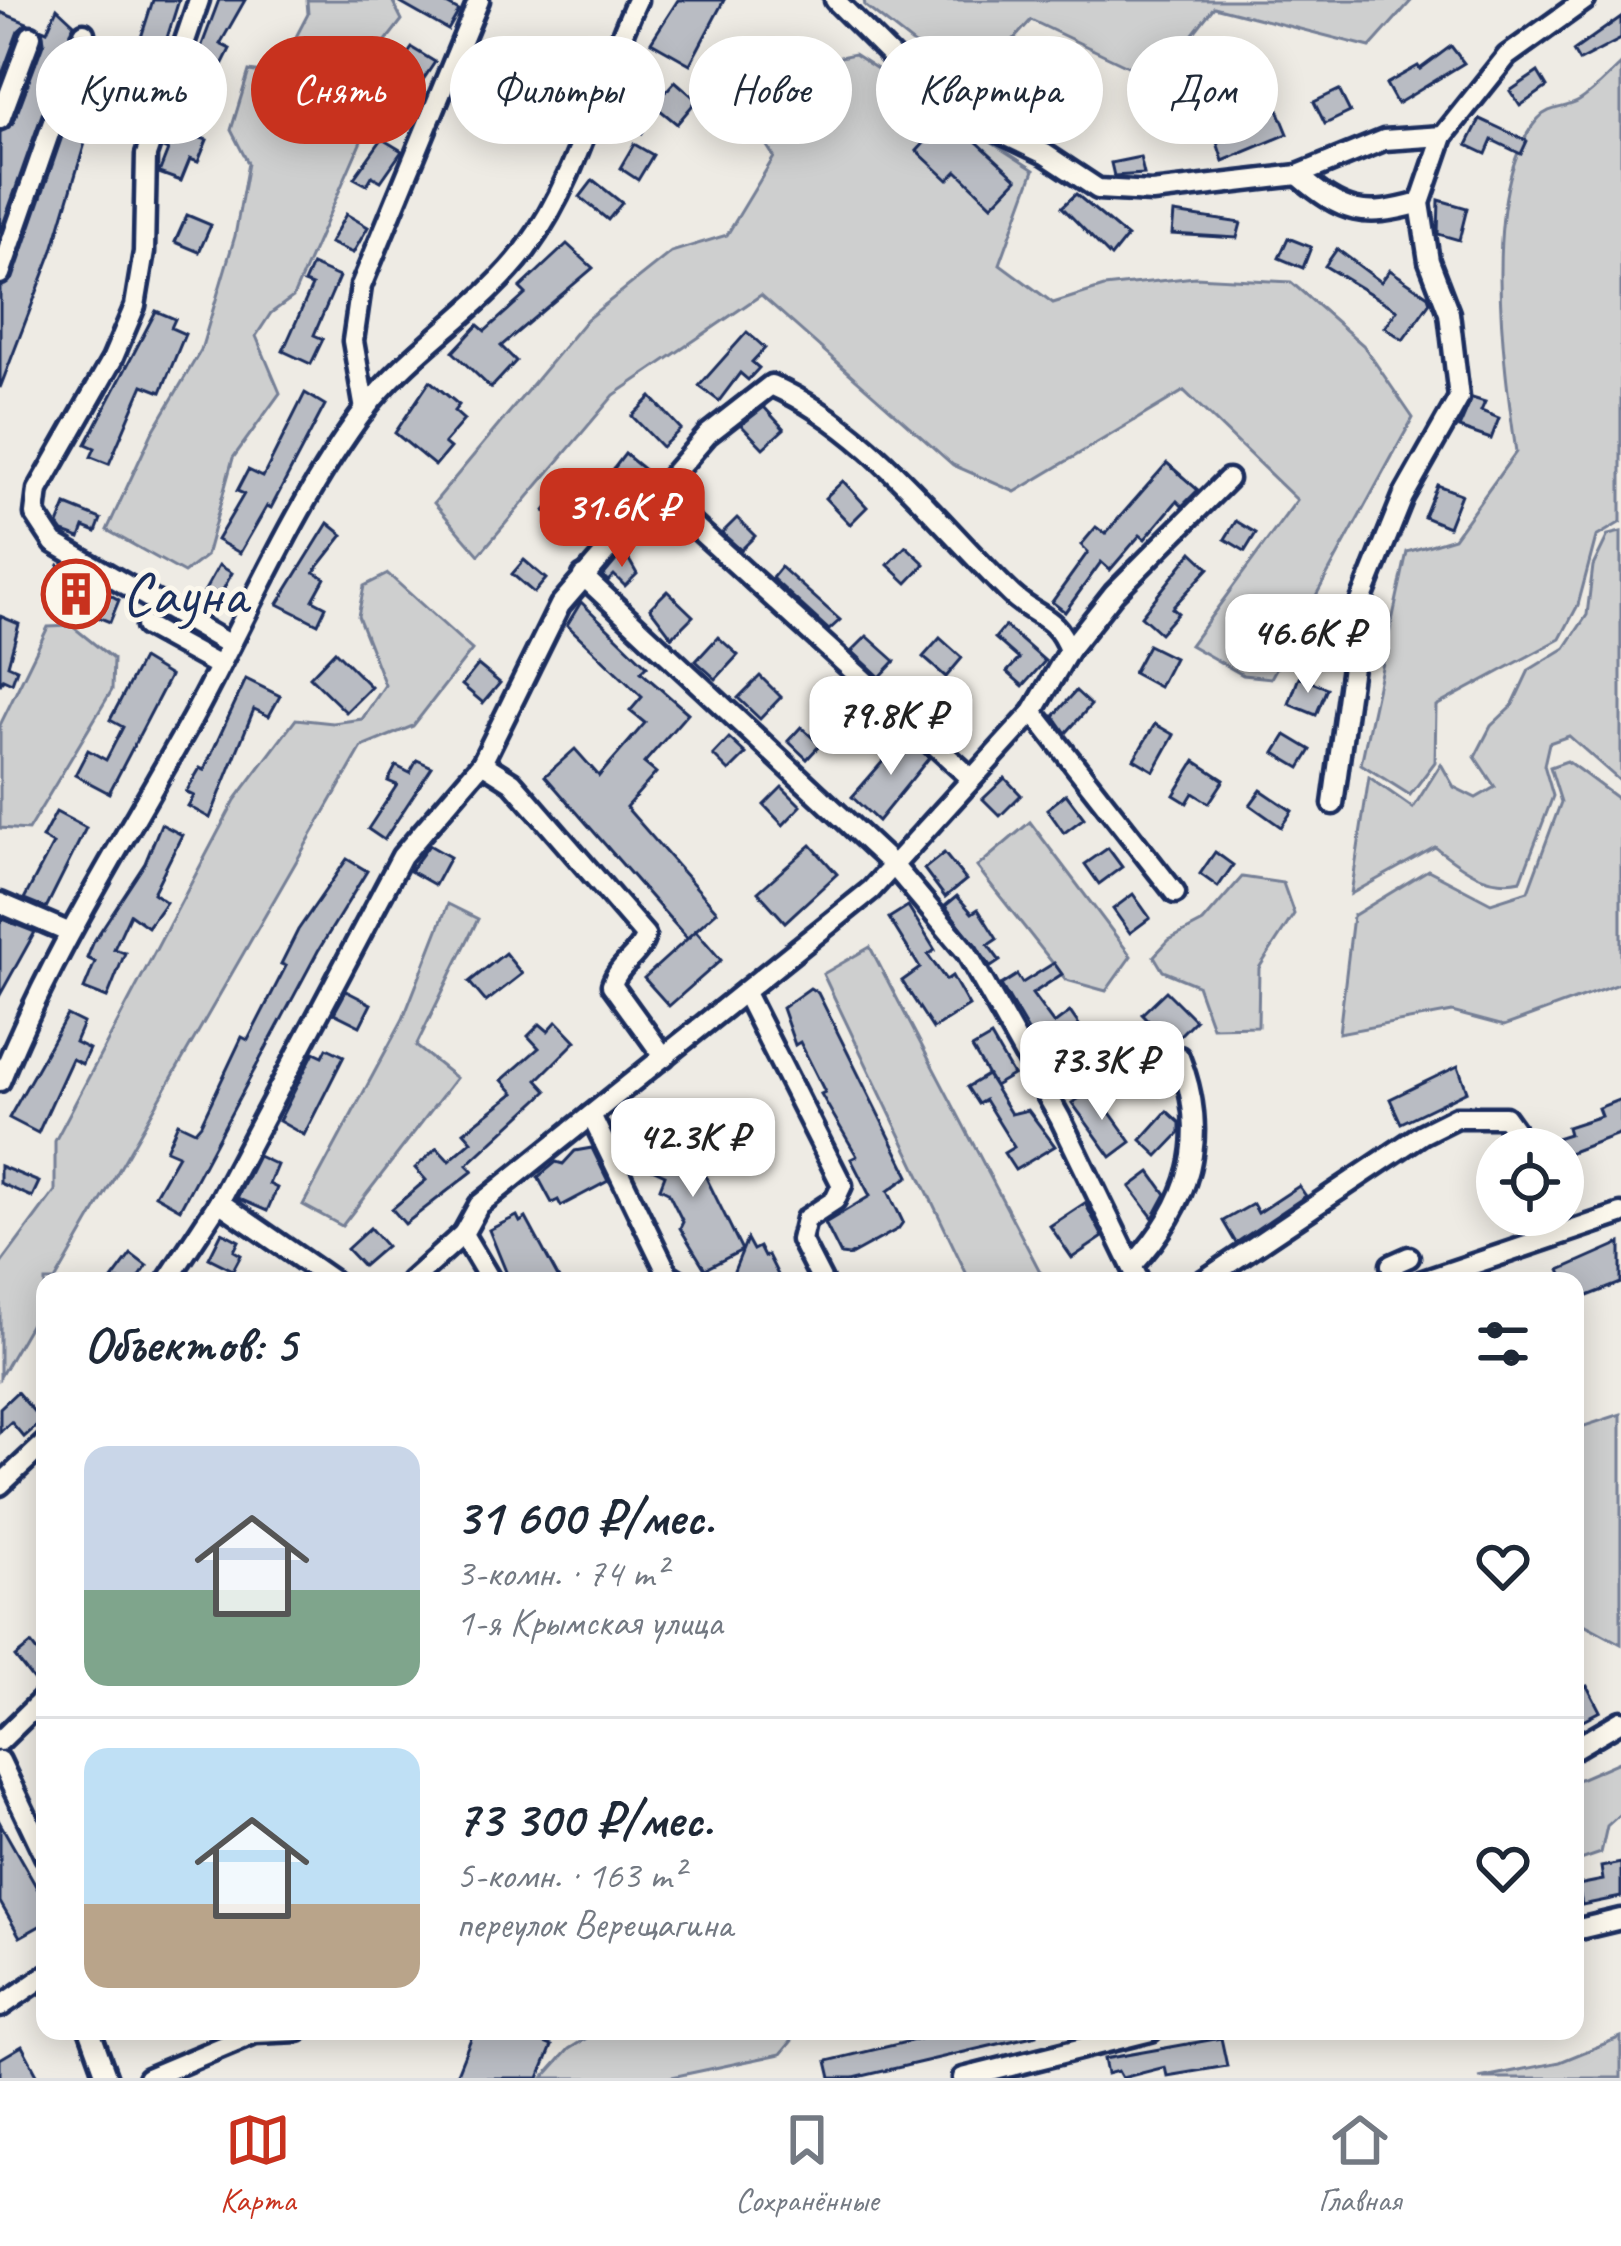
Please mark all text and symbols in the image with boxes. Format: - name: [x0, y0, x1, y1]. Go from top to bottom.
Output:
- chip: Купить: [36, 36, 227, 144]
- chip: Снять: [251, 36, 426, 144]
- chip: Фильтры: [450, 36, 665, 144]
- chip: Новое: [689, 36, 852, 144]
- chip: Квартира: [876, 36, 1103, 144]
- chip: Дом: [1127, 36, 1278, 144]
- pin: 31.6K ₽: [511, 468, 733, 570]
- text: 31.6K ₽: [567, 482, 677, 531]
- place label: Сауна: [122, 556, 252, 632]
- building icon: Сауна: [41, 559, 111, 629]
- pin: 46.6K ₽: [1197, 594, 1419, 696]
- text: 46.6K ₽: [1252, 608, 1364, 657]
- pin: 79.8K ₽: [780, 676, 1002, 778]
- text: 79.8K ₽: [836, 690, 946, 739]
- pin: 73.3K ₽: [991, 1021, 1213, 1123]
- text: 73.3K ₽: [1047, 1035, 1157, 1084]
- pin: 42.3K ₽: [582, 1098, 804, 1200]
- text: 42.3K ₽: [638, 1112, 748, 1161]
- map controls: [1476, 1128, 1584, 1236]
- button: locate: [1476, 1128, 1584, 1236]
- icon: filters: [1470, 1311, 1536, 1377]
- text: Объектов: 5: [84, 1312, 296, 1376]
- text: 31 600 ₽/мес.: [456, 1485, 714, 1549]
- icon: home: [180, 1494, 324, 1638]
- icon: heart: [1470, 1533, 1536, 1599]
- text: 3-комн. · 74 m²: [456, 1549, 666, 1598]
- text: 1-я Крымская улица: [456, 1598, 722, 1647]
- text: 73 300 ₽/мес.: [456, 1787, 713, 1851]
- icon: home: [180, 1796, 324, 1940]
- icon: heart: [1470, 1835, 1536, 1901]
- text: 5-комн. · 163 m²: [456, 1851, 684, 1900]
- text: переулок Верещагина: [456, 1900, 733, 1949]
- tab: Карта: [220, 2107, 295, 2221]
- tab: Сохранённые: [735, 2107, 879, 2221]
- tab: Главная: [1318, 2107, 1401, 2221]

